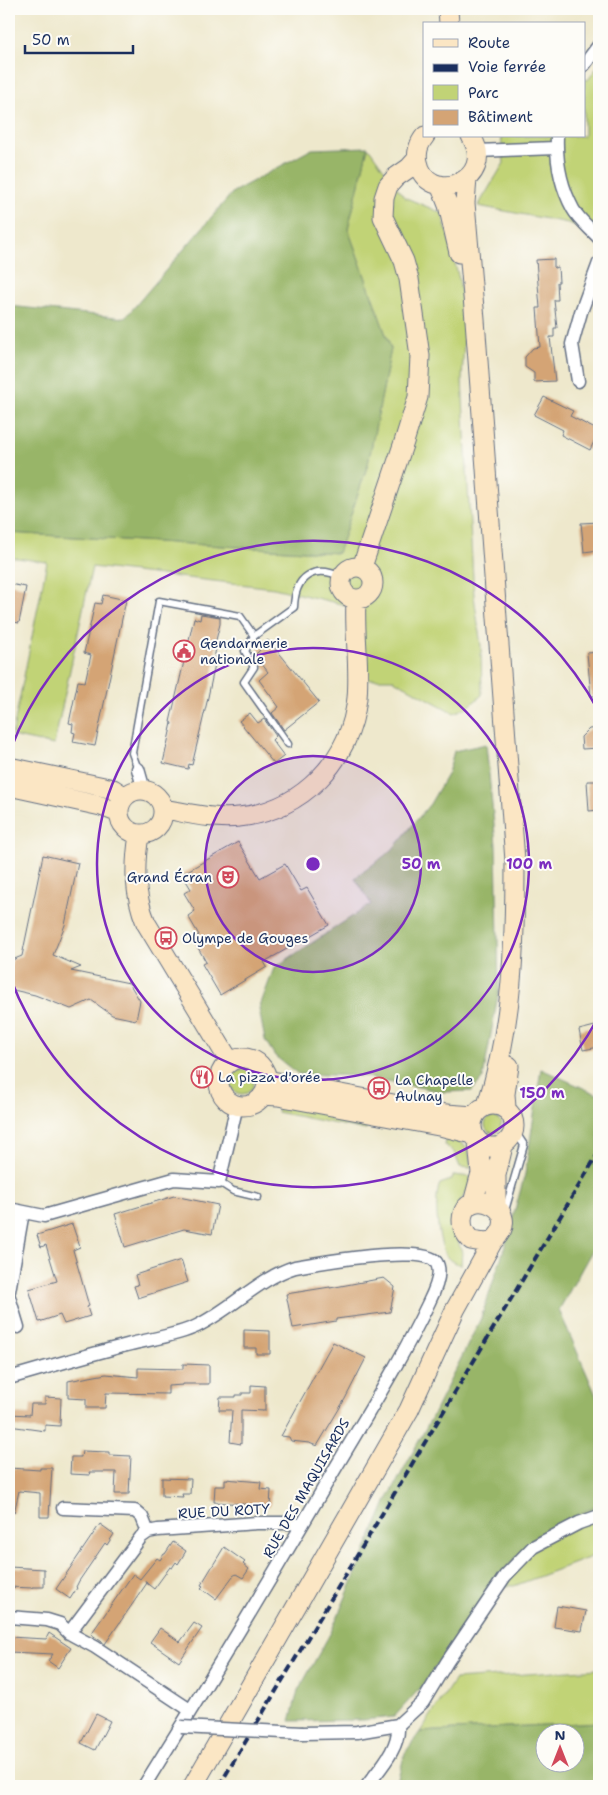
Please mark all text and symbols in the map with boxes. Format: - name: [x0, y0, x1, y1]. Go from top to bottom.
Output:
- scale bar: [25, 22, 132, 54]
- legend: [423, 22, 586, 138]
- text: 50 m: [32, 30, 70, 50]
- text: Route: [468, 33, 510, 53]
- text: Voie ferrée: [468, 57, 546, 77]
- text: Parc: [468, 83, 499, 103]
- text: Bâtiment: [468, 107, 533, 127]
- place label: Gendarmerie nationale: [200, 634, 288, 668]
- public building icon: Gendarmerie nationale: [172, 639, 196, 663]
- text: 50 m: [402, 854, 441, 874]
- text: 100 m: [506, 854, 552, 874]
- centre of rings: [304, 855, 322, 873]
- theatre icon: Grand Écran: [216, 865, 240, 889]
- place label: Grand Écran: [127, 868, 212, 886]
- bus stop icon: Olympe de Gouges: [154, 926, 178, 950]
- place label: Olympe de Gouges: [182, 929, 309, 947]
- restaurant icon: La pizza d'orée: [190, 1065, 214, 1089]
- place label: La pizza d'orée: [218, 1068, 321, 1086]
- place label: La Chapelle Aulnay: [395, 1071, 474, 1105]
- bus stop icon: La Chapelle Aulnay: [367, 1076, 391, 1100]
- text: 150 m: [519, 1083, 565, 1103]
- street label: RUE DES MAQUISARDS: [259, 1415, 354, 1561]
- street label: RUE DU ROTY: [177, 1500, 271, 1522]
- north arrow: [536, 1722, 586, 1772]
- text: N: [554, 1726, 566, 1744]

